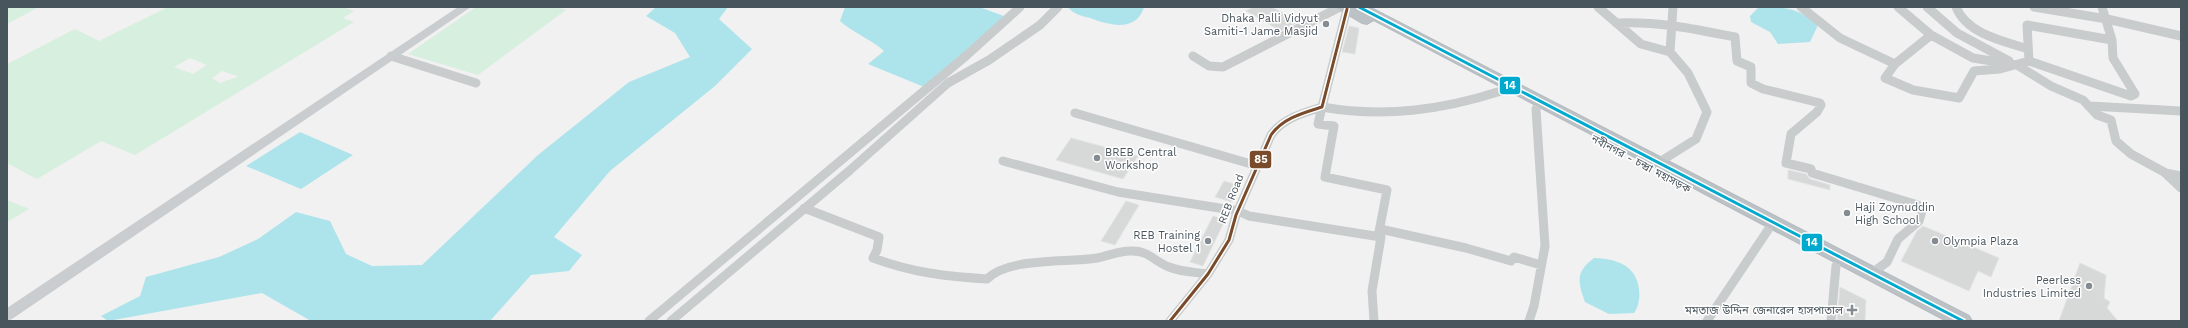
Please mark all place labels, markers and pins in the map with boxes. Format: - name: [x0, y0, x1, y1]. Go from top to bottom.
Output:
- place label: Dhaka Palli Vidyut Samiti-1 Jame Masjid: [1204, 12, 1318, 38]
- marker: Dhaka Palli Vidyut Samiti-1 Jame Masjid: [1321, 19, 1331, 29]
- place label: BREB Central Workshop: [1105, 146, 1177, 172]
- marker: BREB Central Workshop: [1092, 153, 1102, 163]
- place label: Haji Zoynuddin High School: [1855, 201, 1935, 227]
- marker: Haji Zoynuddin High School: [1842, 208, 1852, 218]
- place label: REB Training Hostel 1: [1133, 229, 1200, 255]
- place label: Olympia Plaza: [1943, 235, 2018, 248]
- marker: REB Training Hostel 1: [1203, 236, 1213, 246]
- marker: Olympia Plaza: [1930, 236, 1940, 246]
- place label: Peerless Industries Limited: [1983, 274, 2081, 300]
- marker: Peerless Industries Limited: [2084, 281, 2094, 291]
- place label: মমতাজ উদ্দিন জেনারেল হাসপাতাল: [1684, 304, 1844, 317]
- marker: মমতাজ উদ্দিন জেনারেল হাসপাতাল: [1846, 304, 1858, 316]

